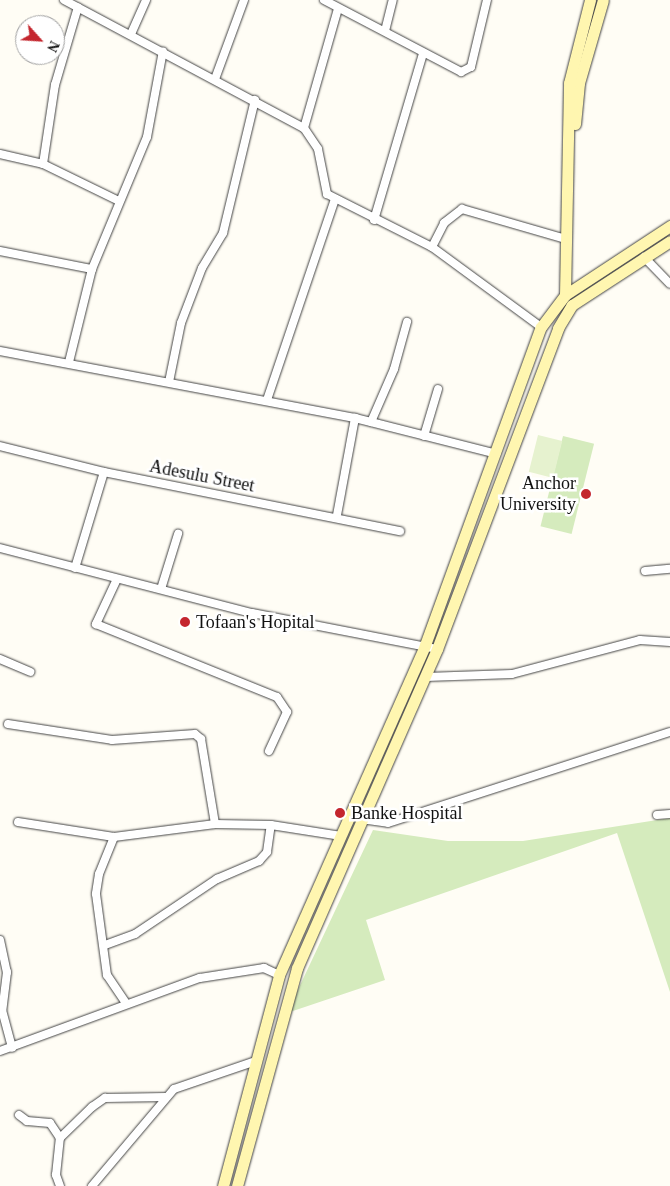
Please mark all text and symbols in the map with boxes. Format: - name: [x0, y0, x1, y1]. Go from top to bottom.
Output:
- north arrow: [15, 15, 65, 65]
- text: N: [44, 39, 62, 54]
- street label: Adesulu Street: [148, 455, 256, 497]
- place label: Anchor University: [500, 473, 576, 516]
- marker: Anchor University: [580, 488, 592, 500]
- place label: Tofaan's Hopital: [196, 611, 314, 633]
- marker: Tofaan's Hopital: [178, 615, 192, 629]
- place label: Banke Hospital: [351, 802, 462, 824]
- marker: Banke Hospital: [333, 806, 347, 820]

